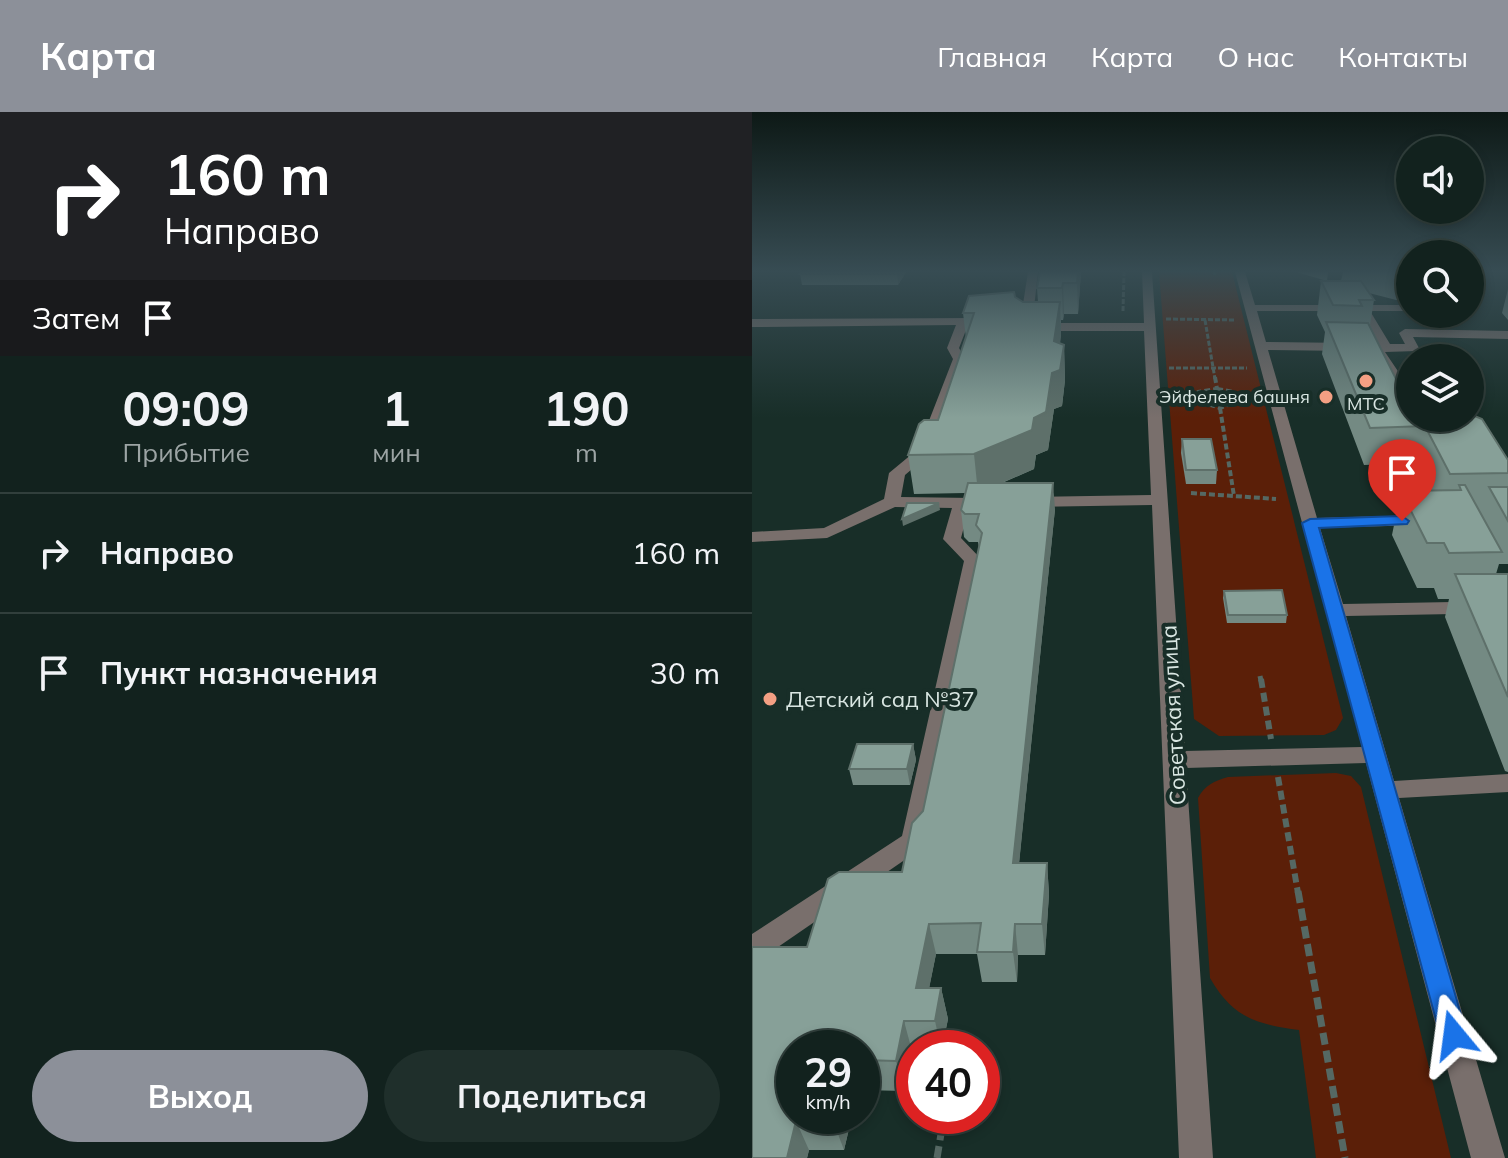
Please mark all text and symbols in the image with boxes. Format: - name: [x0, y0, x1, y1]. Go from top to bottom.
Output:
- text: Карта: [40, 32, 157, 80]
- text: Главная: [937, 39, 1047, 74]
- text: Карта: [1091, 39, 1173, 74]
- text: О нас: [1217, 39, 1294, 74]
- text: Контакты: [1338, 39, 1468, 74]
- map controls: [1396, 136, 1484, 432]
- button: sound: [1396, 136, 1484, 224]
- text: 160 m: [164, 139, 331, 209]
- icon: right: [32, 144, 136, 248]
- text: Направо: [164, 208, 320, 253]
- button: search: [1396, 240, 1484, 328]
- icon: arrive: [136, 296, 180, 340]
- text: Затем: [32, 299, 120, 337]
- button: layers: [1396, 344, 1484, 432]
- marker: МТС: [1357, 372, 1375, 390]
- text: 09:09: [123, 378, 250, 438]
- text: 1: [382, 378, 411, 438]
- text: 190: [543, 378, 630, 438]
- place label: Эйфелева башня: [1159, 385, 1310, 408]
- marker: Эйфелева башня: [1317, 388, 1335, 406]
- place label: МТС: [1347, 392, 1385, 415]
- text: Прибытие: [122, 436, 250, 469]
- text: мин: [372, 436, 421, 469]
- text: m: [575, 436, 598, 469]
- pin: [1368, 439, 1436, 521]
- icon: arrive: [1380, 451, 1424, 495]
- icon: right: [32, 531, 76, 575]
- text: Направо: [100, 534, 234, 572]
- text: 160 m: [632, 534, 720, 572]
- street label: Советская улица: [1154, 624, 1192, 806]
- icon: arrive: [32, 651, 76, 695]
- text: Пункт назначения: [100, 654, 378, 692]
- text: 30 m: [650, 654, 720, 692]
- place label: Детский сад №37: [786, 685, 975, 713]
- marker: Детский сад №37: [761, 690, 779, 708]
- position arrow: [1412, 993, 1496, 1077]
- speed limit sign: 40: [896, 1030, 1000, 1134]
- text: 29: [804, 1047, 852, 1097]
- button: Выход: [32, 1050, 368, 1142]
- button: Поделиться: [384, 1050, 720, 1142]
- text: km/h: [805, 1089, 851, 1114]

